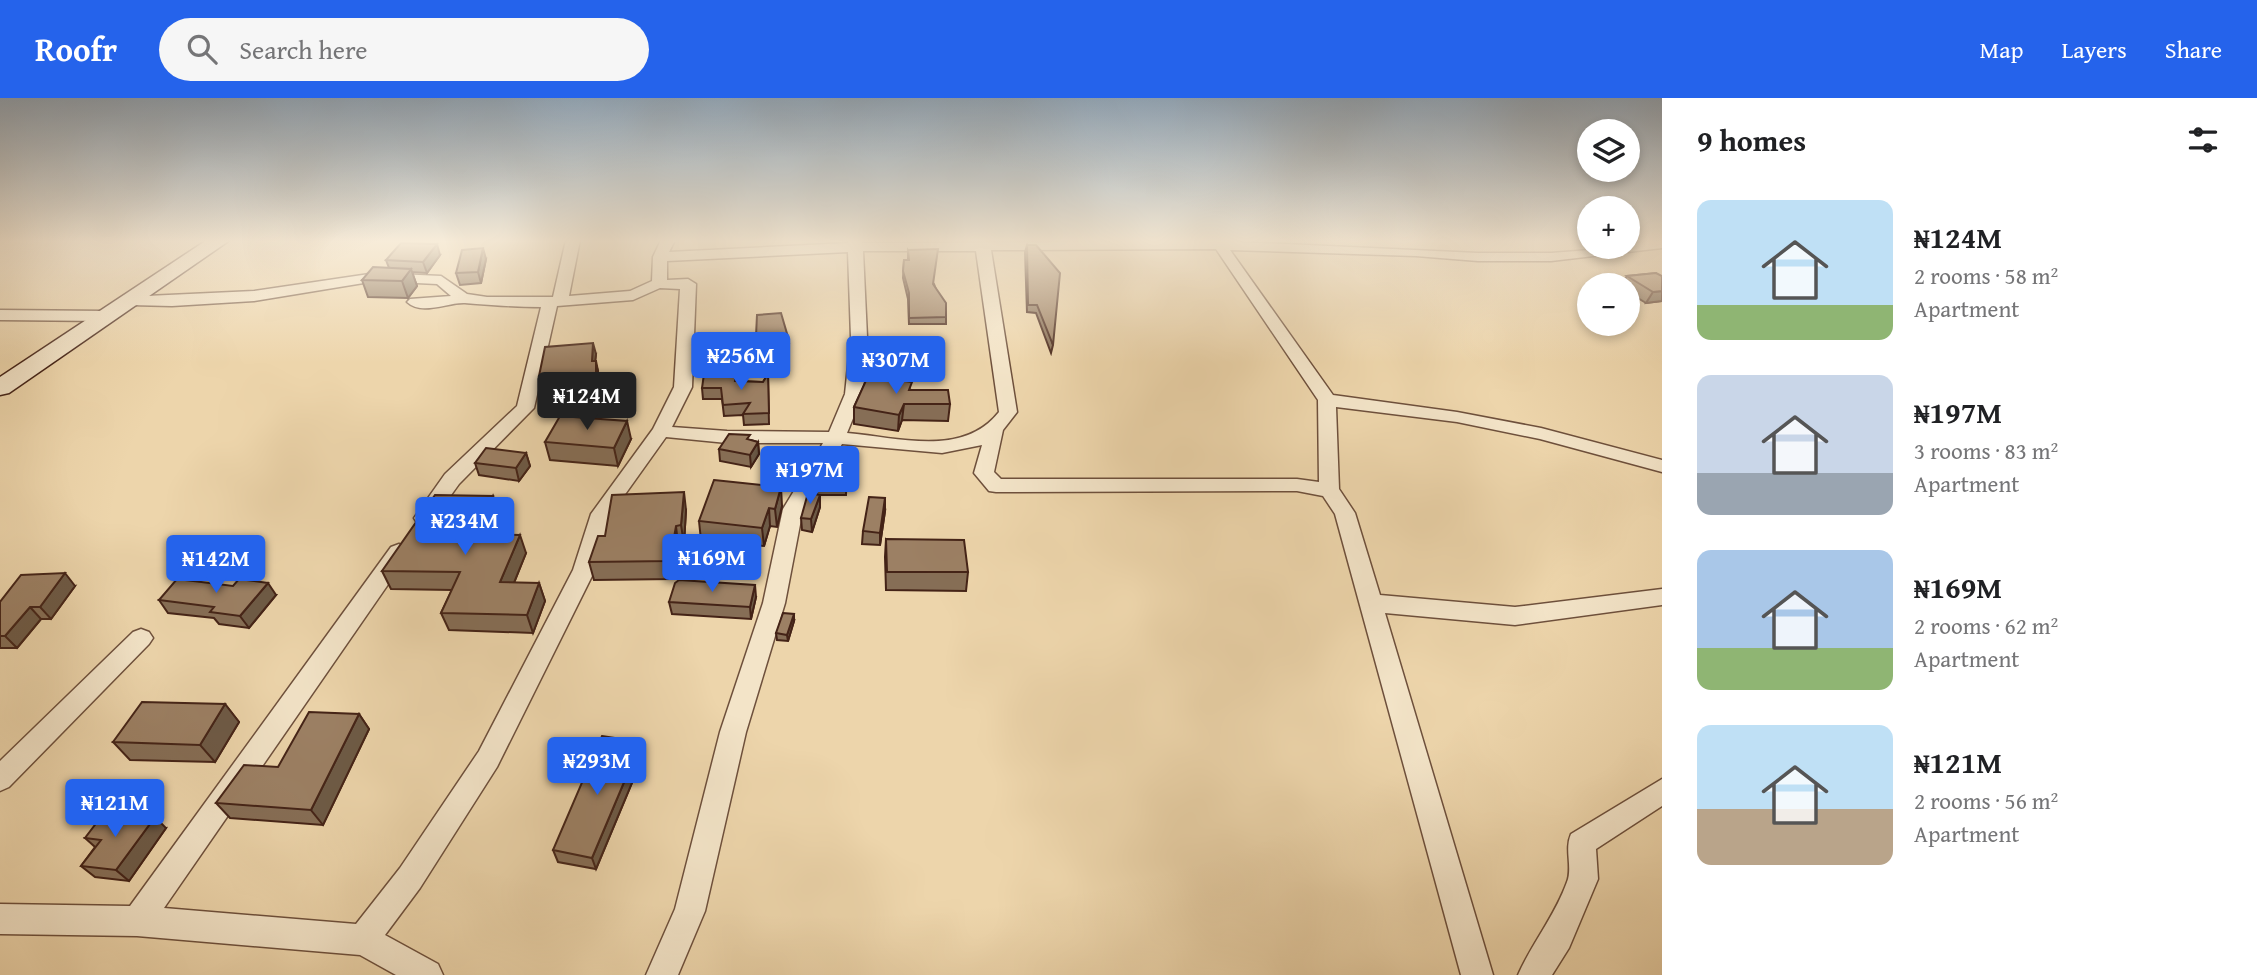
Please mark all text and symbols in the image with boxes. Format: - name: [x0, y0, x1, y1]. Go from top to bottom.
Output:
- search box: [159, 18, 649, 81]
- text: Roofr: [35, 25, 117, 73]
- icon: search: [183, 30, 221, 68]
- text: Search here: [239, 30, 368, 69]
- text: Map: [1980, 32, 2023, 67]
- text: Layers: [2061, 32, 2127, 67]
- text: Share: [2165, 32, 2222, 67]
- text: 9 homes: [1697, 118, 1806, 162]
- map controls: [1577, 119, 1640, 336]
- button: layers: [1577, 119, 1640, 182]
- icon: filters: [2184, 121, 2222, 159]
- button: +: [1577, 196, 1640, 259]
- text: ₦124M: [1914, 215, 2002, 259]
- icon: home: [1753, 228, 1837, 312]
- text: 2 rooms · 58 m²: [1914, 259, 2058, 292]
- button: −: [1577, 273, 1640, 336]
- text: Apartment: [1914, 292, 2019, 325]
- pin: ₦256M: [692, 332, 790, 392]
- pin: ₦307M: [847, 336, 945, 396]
- text: ₦256M: [707, 338, 775, 371]
- text: ₦307M: [862, 342, 930, 375]
- pin: ₦124M: [538, 372, 636, 432]
- text: ₦124M: [553, 378, 621, 411]
- text: ₦197M: [1914, 390, 2002, 434]
- icon: home: [1753, 403, 1837, 487]
- text: 3 rooms · 83 m²: [1914, 434, 2058, 467]
- pin: ₦197M: [761, 446, 859, 506]
- text: ₦197M: [776, 452, 844, 485]
- text: Apartment: [1914, 467, 2019, 500]
- pin: ₦234M: [416, 498, 514, 557]
- text: ₦234M: [431, 503, 499, 536]
- pin: ₦169M: [663, 534, 761, 594]
- pin: ₦142M: [167, 536, 265, 595]
- text: ₦169M: [678, 540, 746, 573]
- text: ₦142M: [182, 541, 250, 574]
- text: ₦169M: [1914, 565, 2002, 609]
- icon: home: [1753, 578, 1837, 662]
- text: 2 rooms · 62 m²: [1914, 609, 2058, 642]
- text: Apartment: [1914, 642, 2019, 675]
- pin: ₦293M: [548, 738, 646, 797]
- text: ₦121M: [1914, 740, 2002, 784]
- text: ₦293M: [563, 743, 631, 776]
- icon: home: [1753, 753, 1837, 837]
- pin: ₦121M: [66, 780, 164, 839]
- text: 2 rooms · 56 m²: [1914, 784, 2058, 817]
- text: ₦121M: [81, 785, 149, 818]
- text: Apartment: [1914, 817, 2019, 850]

